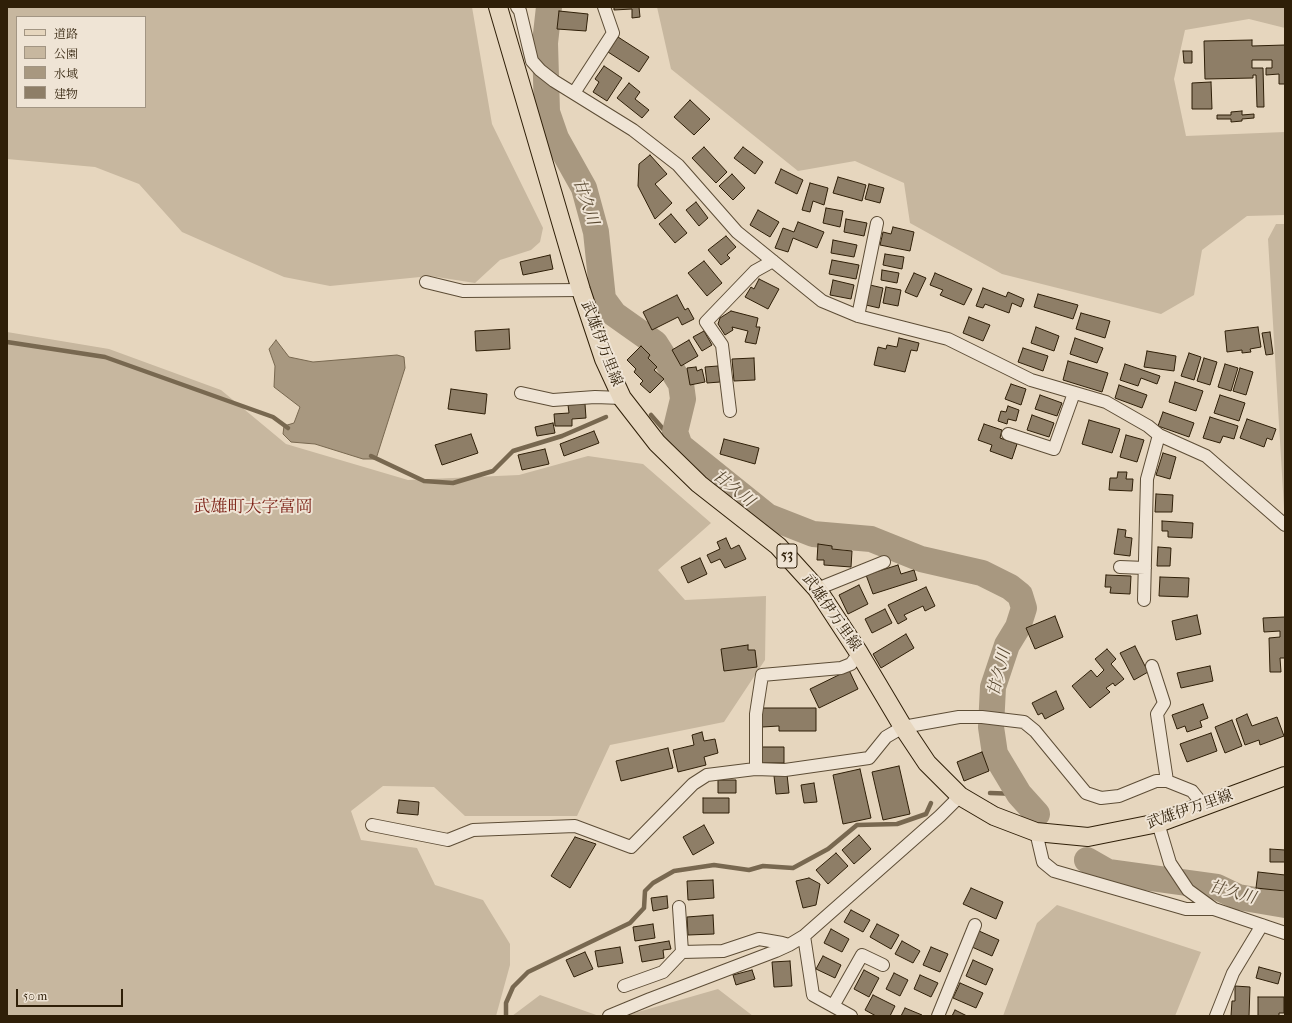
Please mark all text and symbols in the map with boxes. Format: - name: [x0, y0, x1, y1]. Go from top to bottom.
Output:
- legend: [16, 16, 146, 108]
- text: 道路: [54, 27, 78, 41]
- text: 公園: [54, 47, 78, 61]
- text: 水域: [54, 67, 78, 81]
- text: 建物: [54, 87, 78, 101]
- water label: 甘久川: [568, 176, 602, 228]
- street label: 武雄伊万里線: [576, 299, 626, 389]
- water label: 甘久川: [708, 466, 758, 512]
- district label: 武雄町大字富岡: [194, 498, 312, 518]
- road number: 53: [777, 544, 797, 568]
- street label: 武雄伊万里線: [798, 571, 864, 655]
- water label: 甘久川: [985, 647, 1015, 699]
- street label: 武雄伊万里線: [1145, 787, 1235, 833]
- water label: 甘久川: [1206, 878, 1258, 908]
- scale bar: [18, 981, 125, 1007]
- text: 50 m: [23, 989, 47, 1003]

